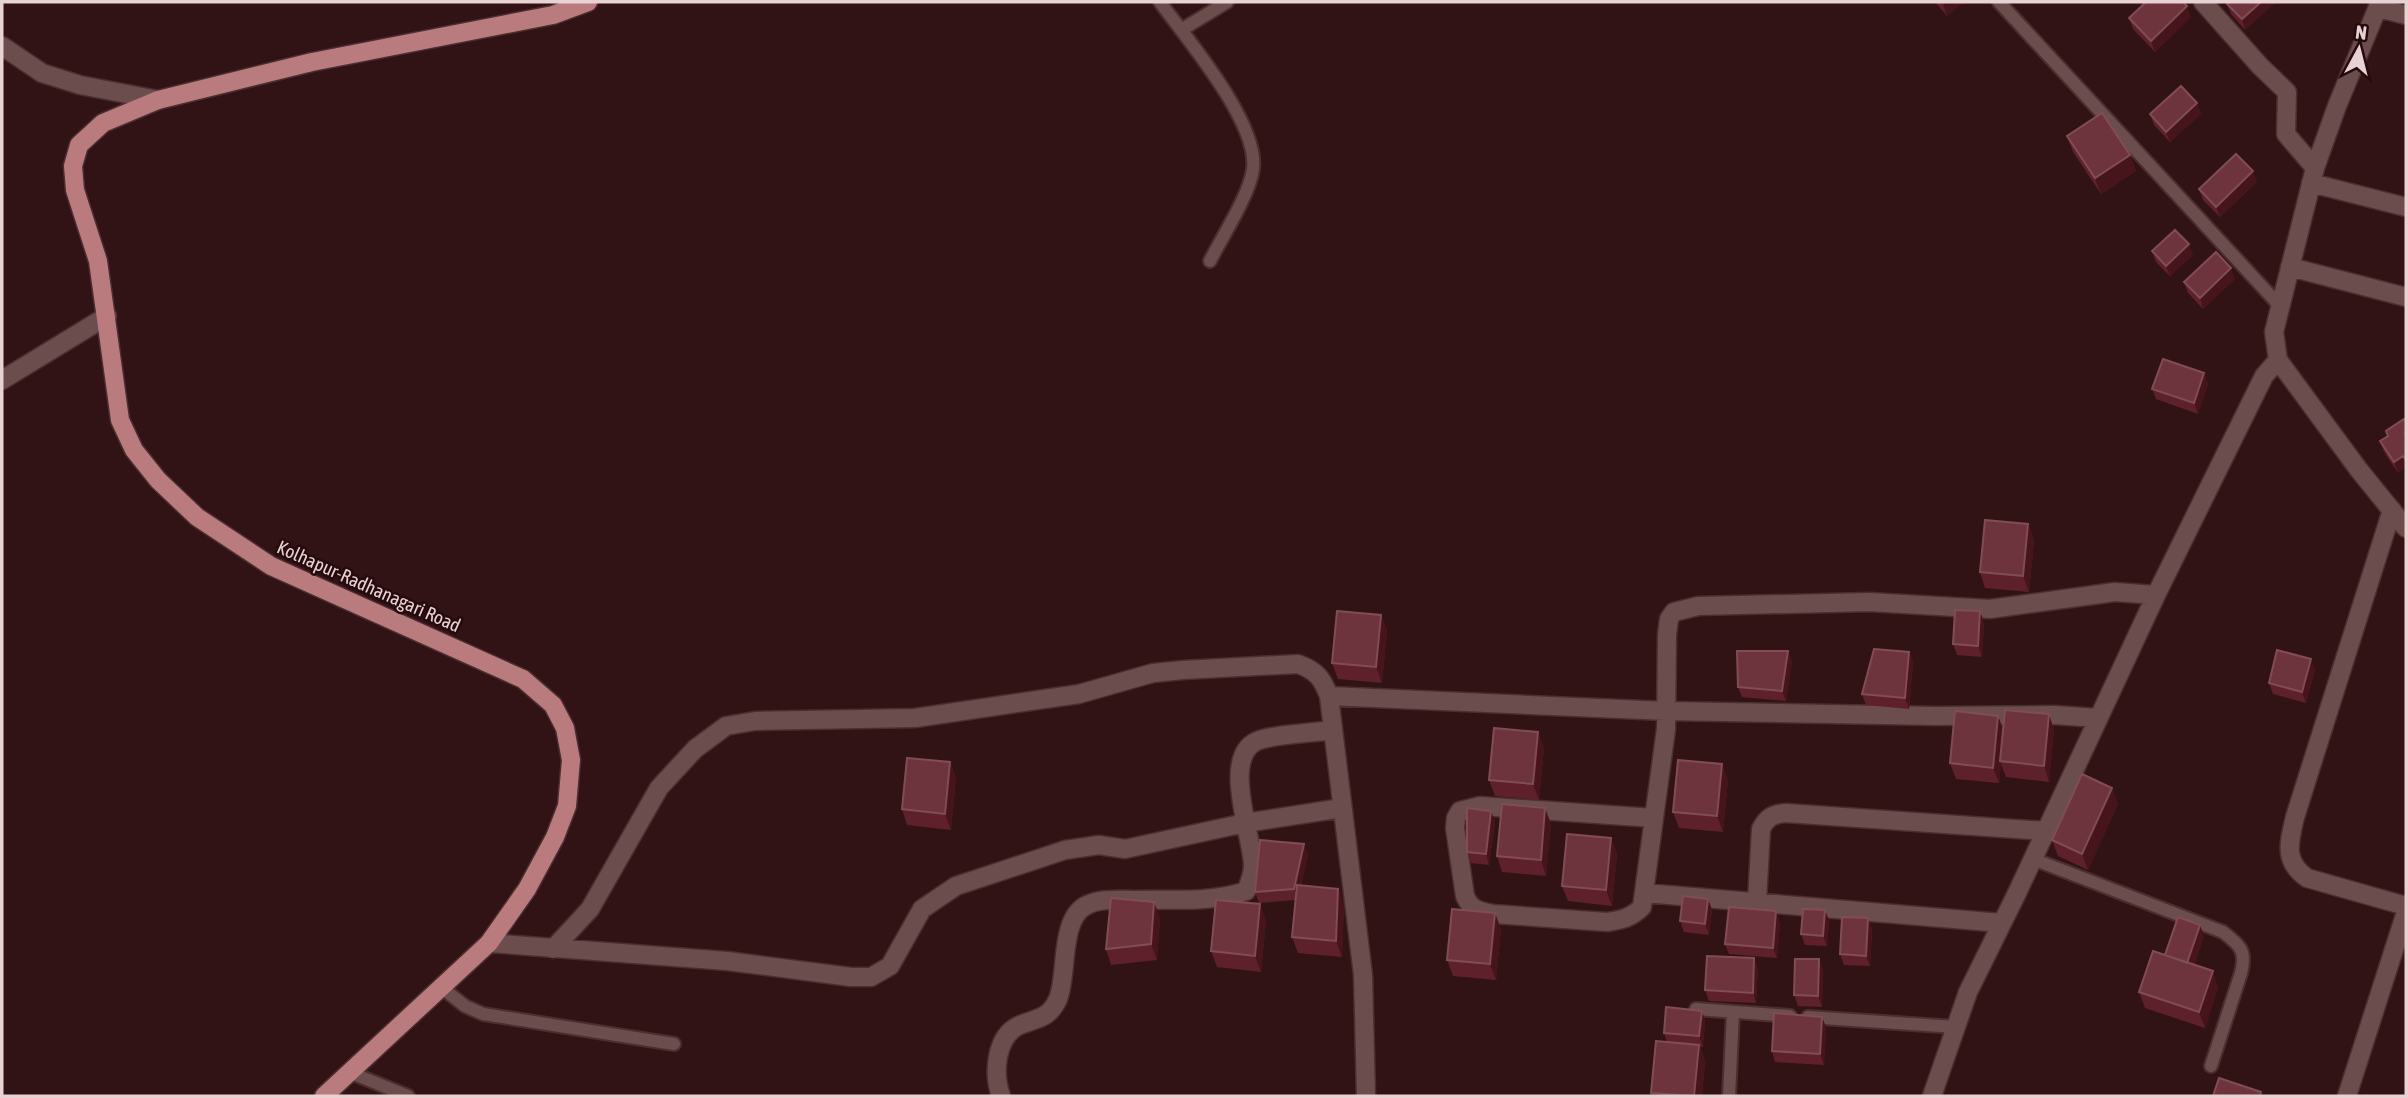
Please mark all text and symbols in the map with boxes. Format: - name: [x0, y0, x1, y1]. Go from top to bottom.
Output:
- north arrow: [2324, 14, 2394, 84]
- text: N: [2354, 21, 2368, 44]
- street label: Kolhapur-Radhanagari Road: [274, 536, 464, 636]

